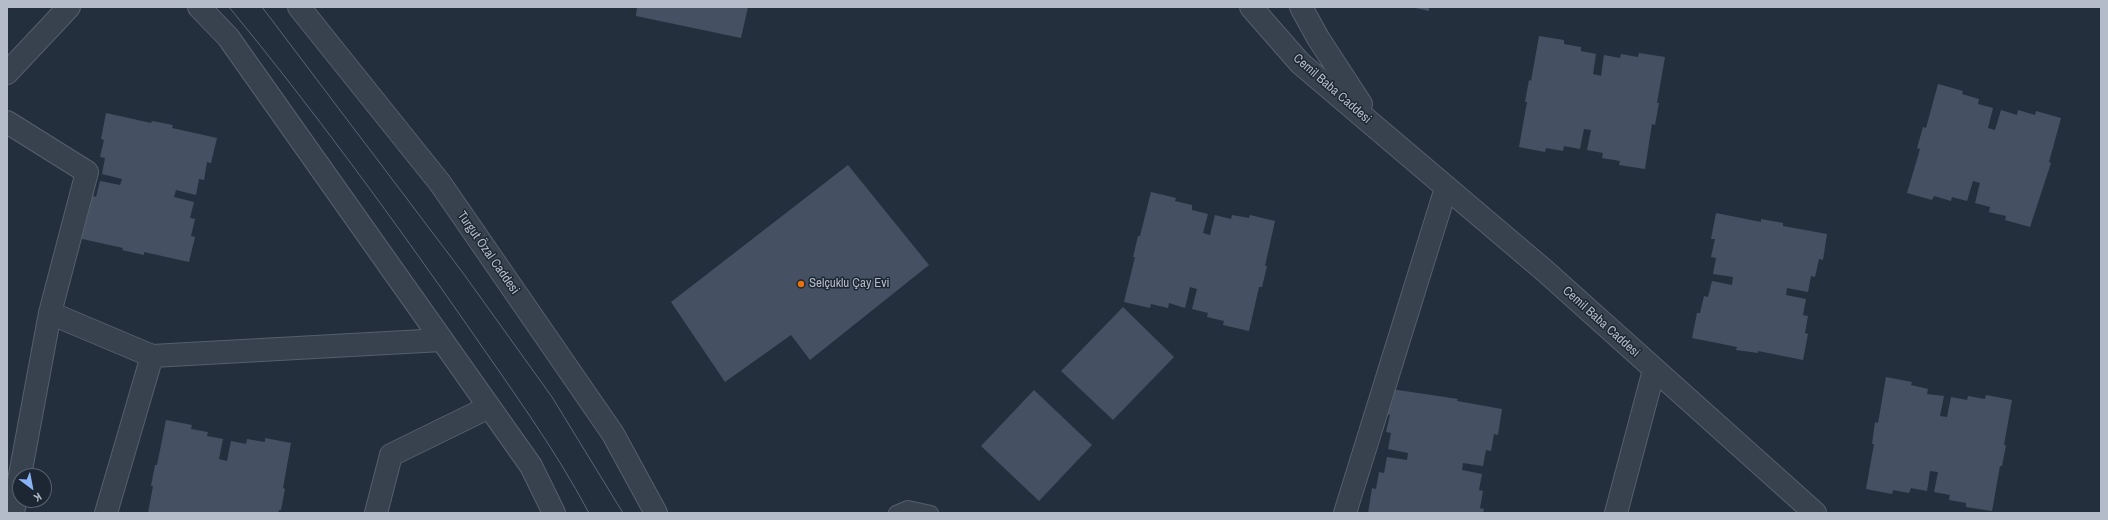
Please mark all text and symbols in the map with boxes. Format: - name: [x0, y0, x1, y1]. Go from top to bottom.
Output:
- street label: Cemil Baba Caddesi: [1290, 51, 1374, 127]
- street label: Turgut Özal Caddesi: [454, 209, 522, 297]
- place label: Selçuklu Çay Evi: [809, 276, 890, 292]
- marker: Selçuklu Çay Evi: [796, 279, 806, 289]
- street label: Cemil Baba Caddesi: [1559, 283, 1643, 361]
- north arrow: [12, 468, 52, 508]
- text: K: [31, 490, 44, 505]

